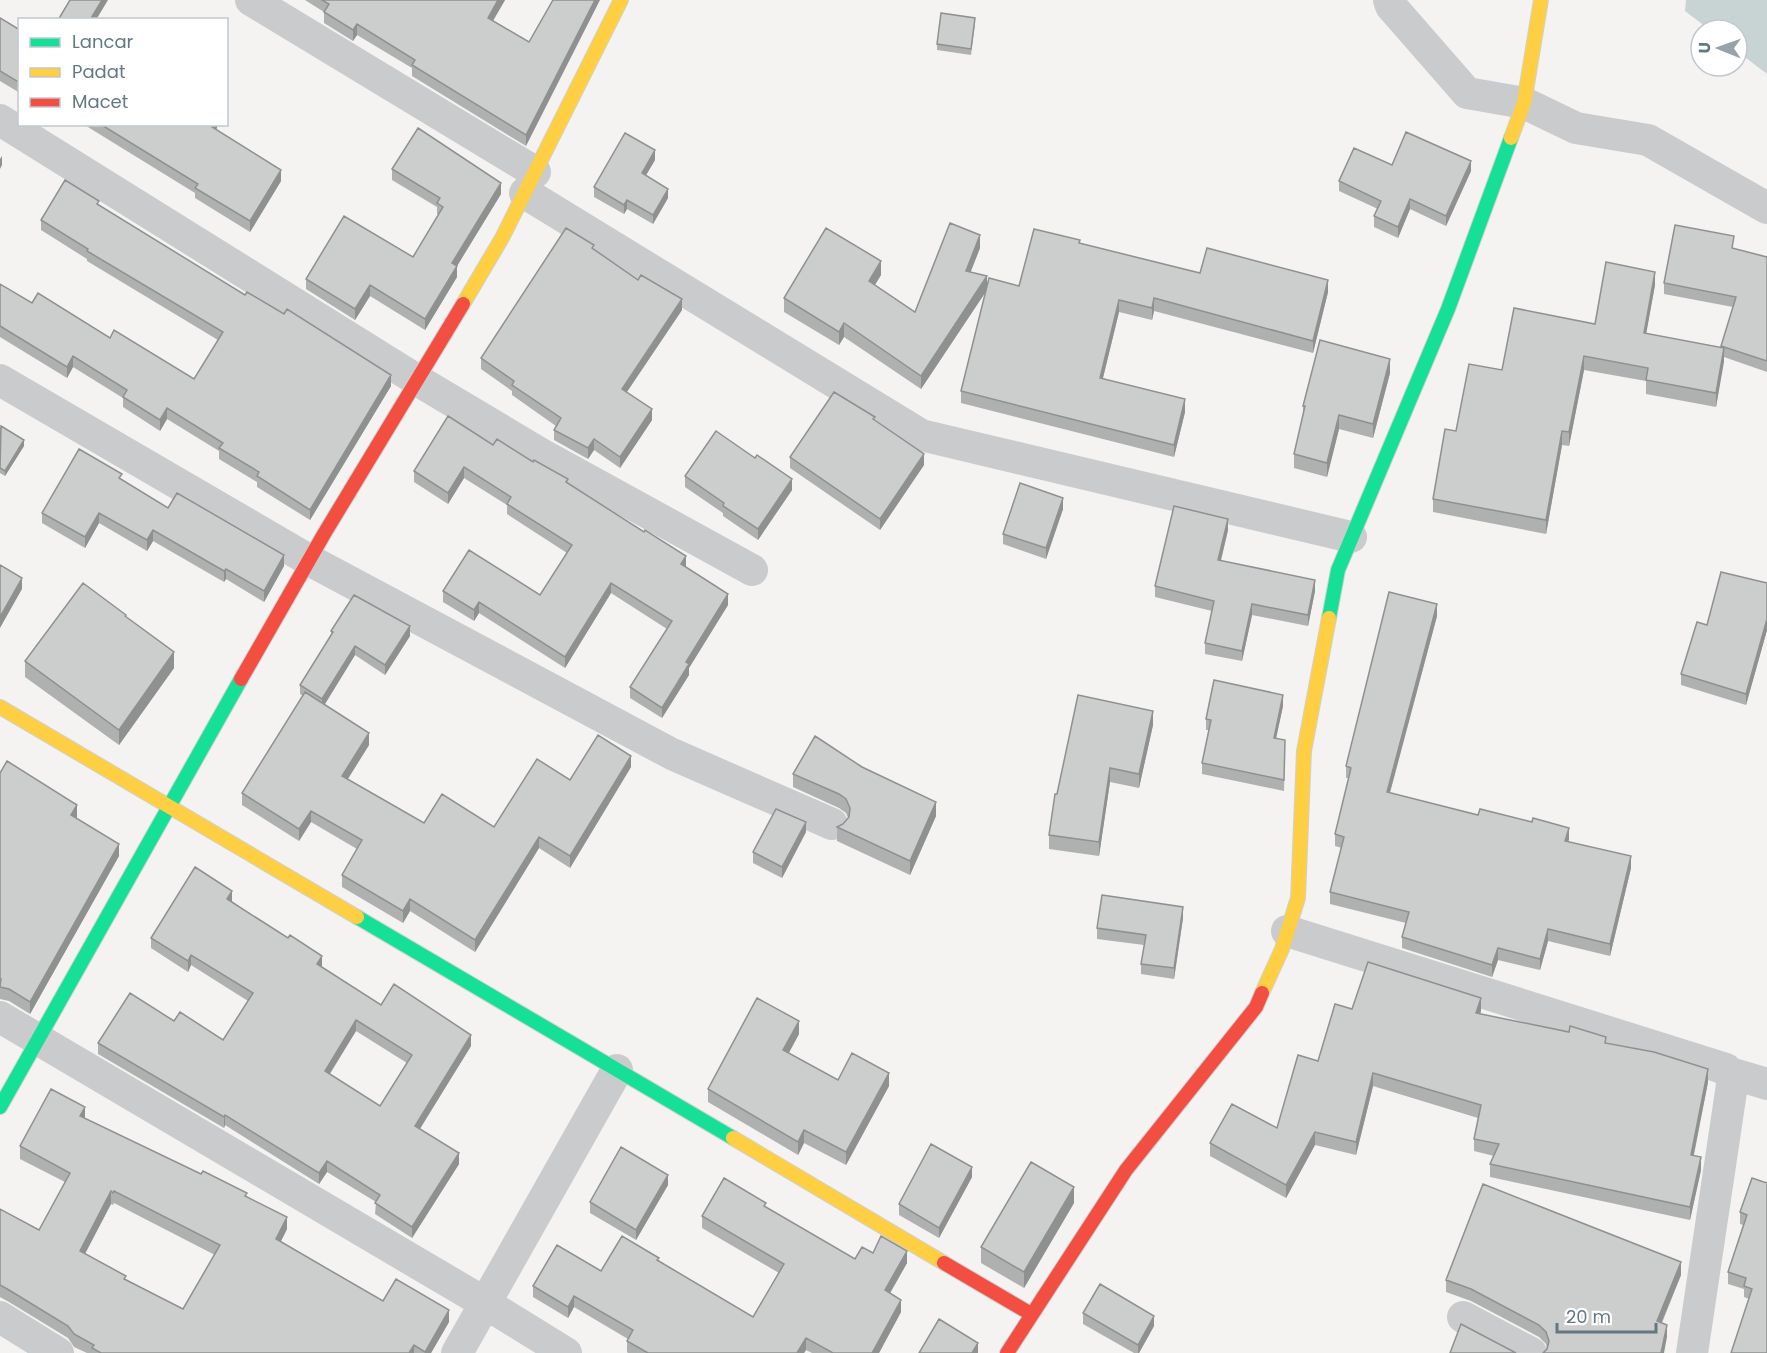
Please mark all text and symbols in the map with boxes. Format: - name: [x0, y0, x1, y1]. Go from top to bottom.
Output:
- legend: [18, 18, 228, 126]
- north arrow: [1689, 18, 1749, 78]
- text: Lancar: [72, 29, 134, 54]
- text: U: [1693, 42, 1716, 54]
- text: Padat: [72, 59, 125, 84]
- text: Macet: [72, 89, 128, 114]
- scale bar: [1557, 1296, 1656, 1334]
- text: 20 m: [1566, 1304, 1611, 1329]

